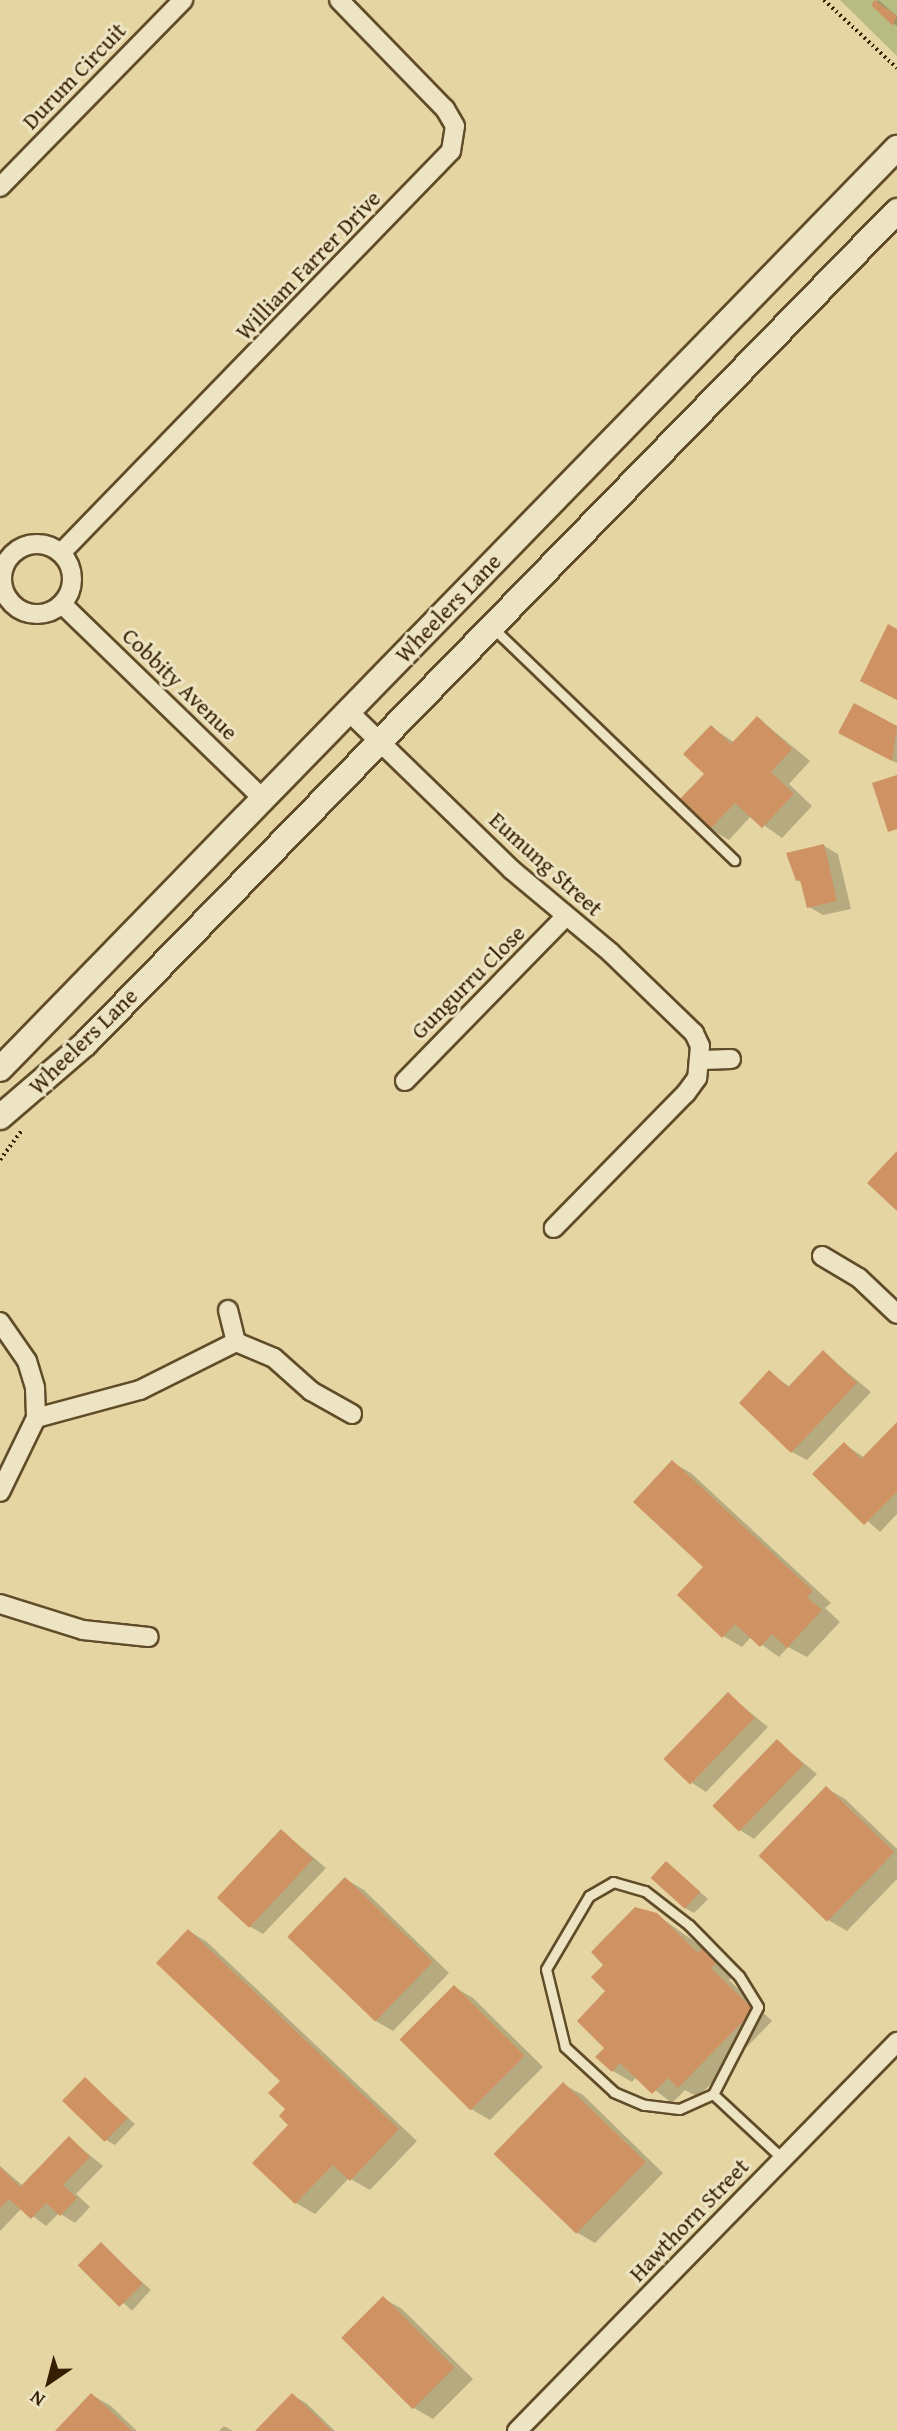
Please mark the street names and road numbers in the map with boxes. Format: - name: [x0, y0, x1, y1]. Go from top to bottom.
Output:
- street label: Durum Circuit: [16, 17, 132, 135]
- street label: William Farrer Drive: [230, 185, 386, 345]
- street label: Wheelers Lane: [389, 548, 507, 668]
- street label: Cobbity Avenue: [117, 622, 243, 746]
- street label: Eumung Street: [484, 806, 608, 922]
- street label: Gungurru Close: [405, 919, 531, 1045]
- street label: Wheelers Lane: [23, 982, 143, 1100]
- street label: Hawthorn Street: [623, 2153, 755, 2287]

